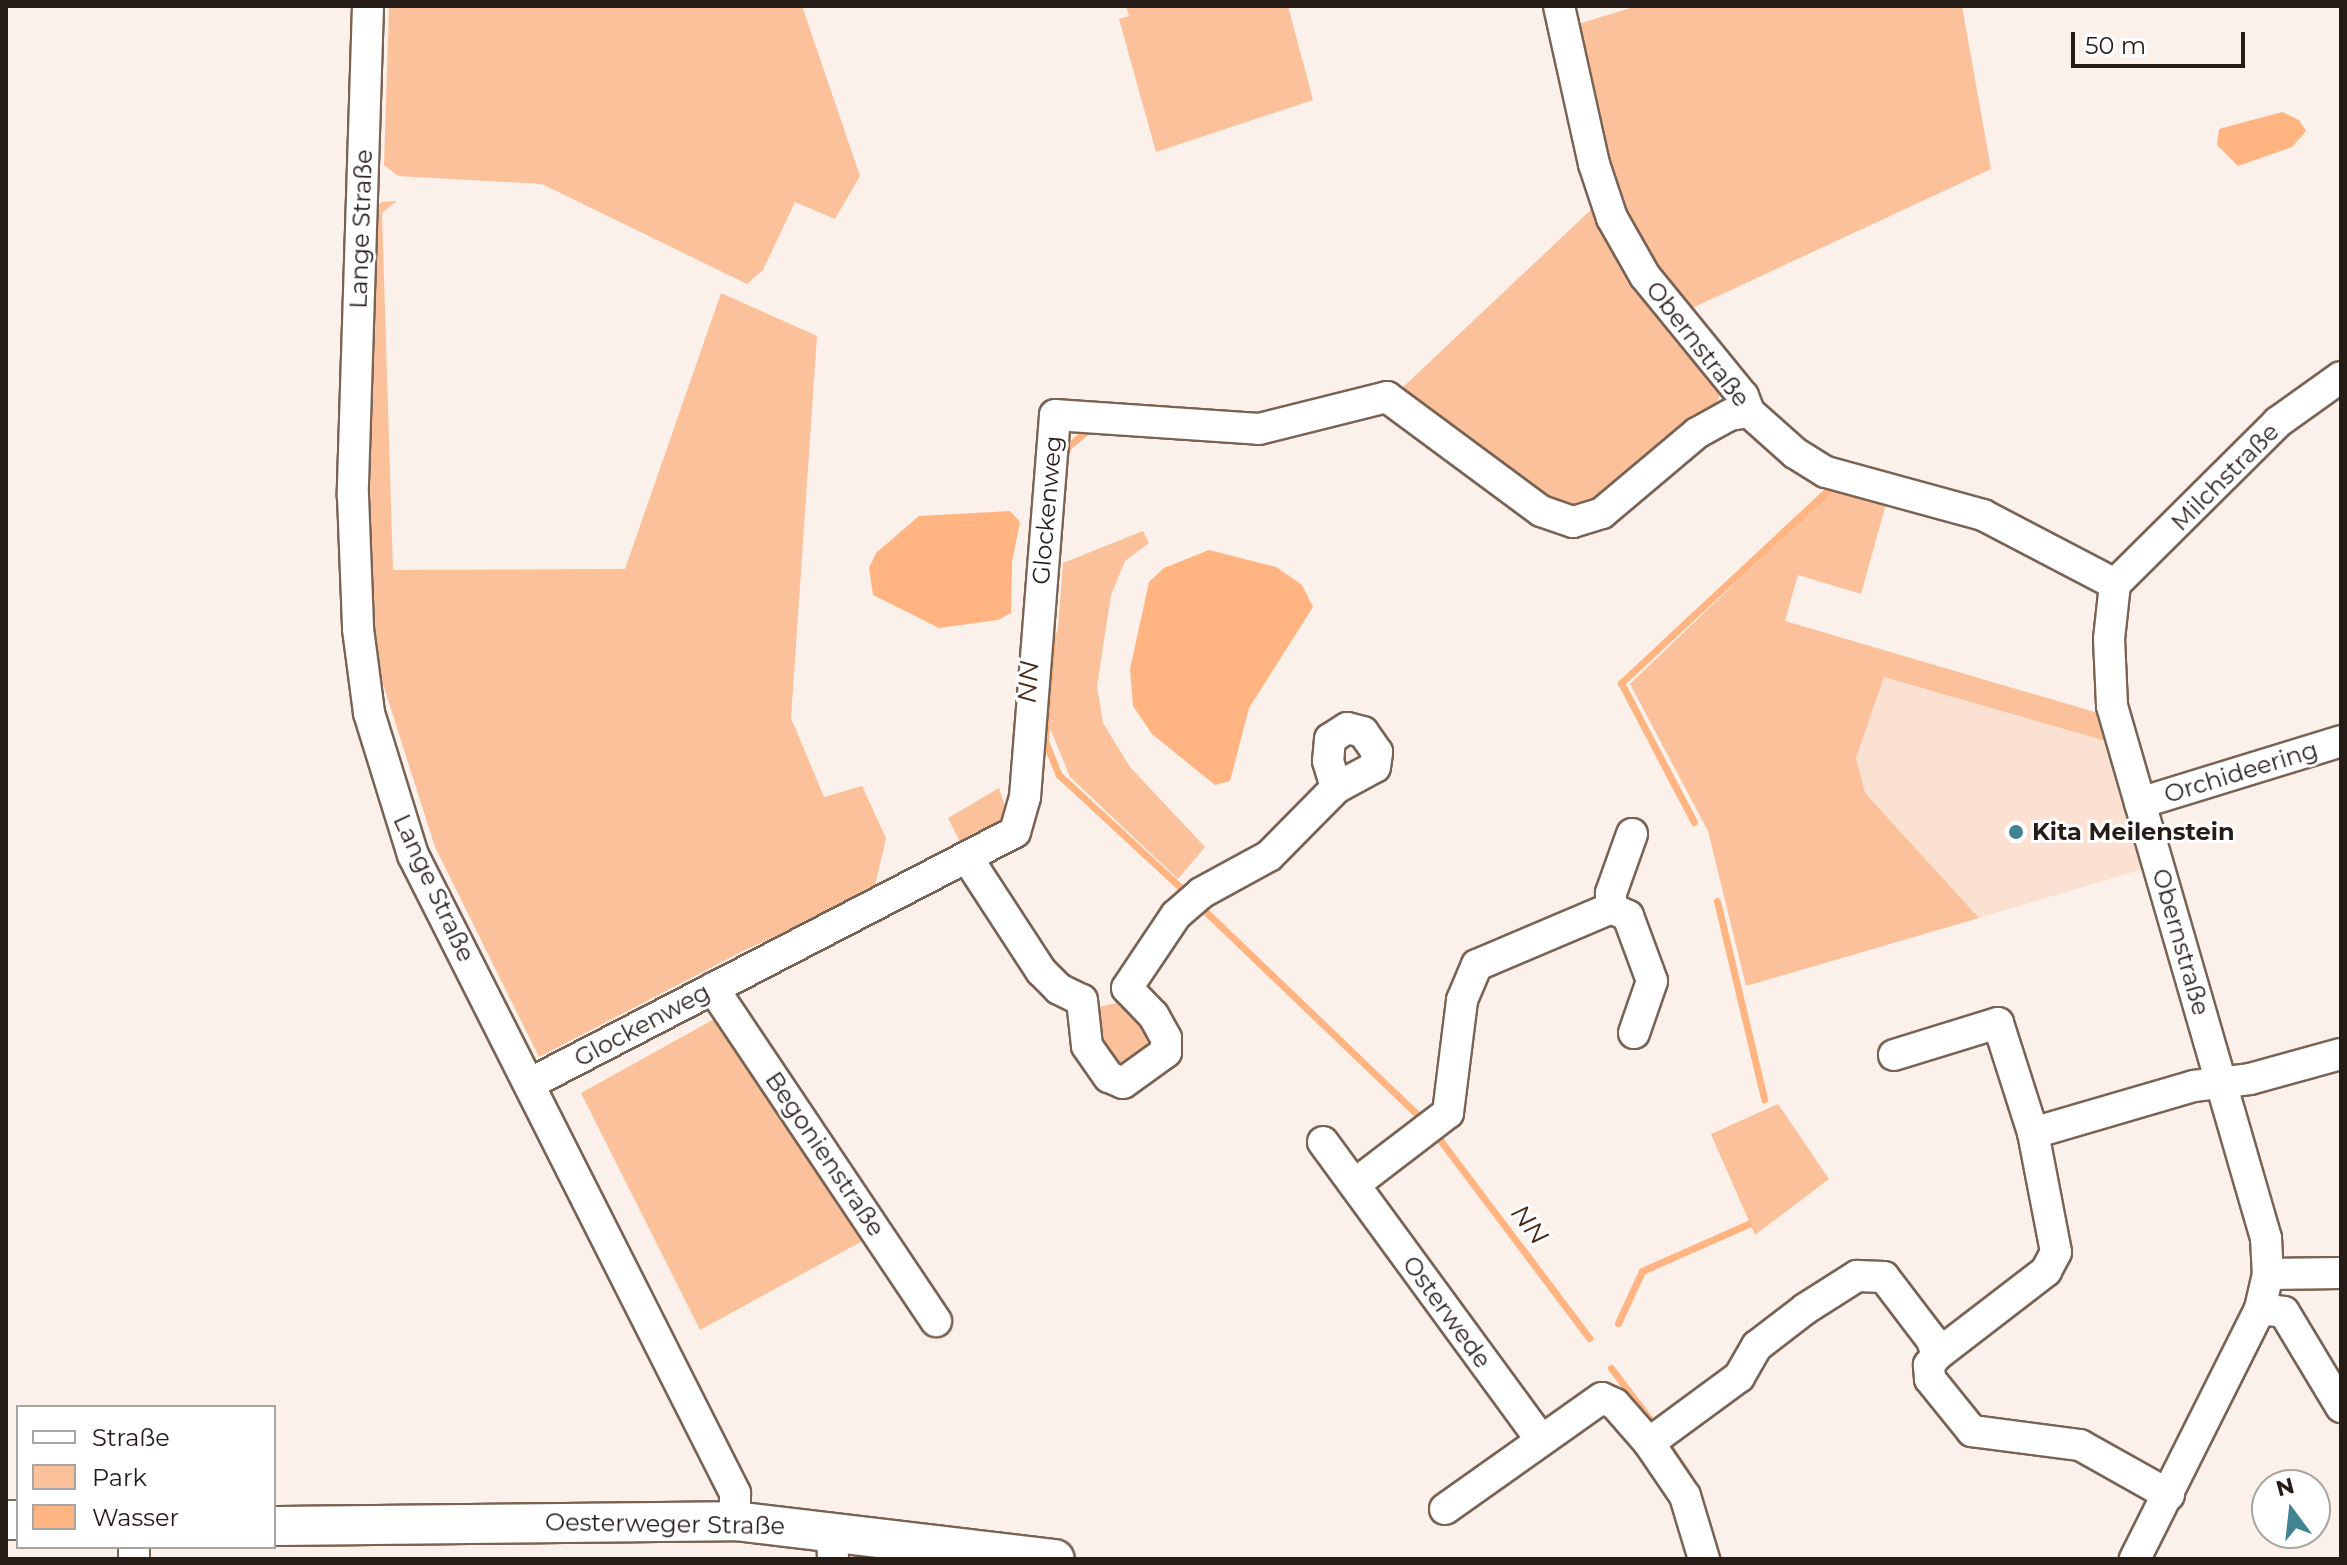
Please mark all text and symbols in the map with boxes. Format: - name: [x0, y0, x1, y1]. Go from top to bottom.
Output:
- scale bar: [2075, 16, 2249, 66]
- text: 50 m: [2085, 31, 2146, 60]
- street label: Lange Straße: [344, 149, 378, 309]
- street label: Obernstraße: [1640, 275, 1756, 413]
- street label: Milchstraße: [2165, 417, 2285, 537]
- street label: Glockenweg: [1026, 434, 1068, 586]
- water label: NN: [1012, 660, 1046, 704]
- street label: Orchideering: [2161, 735, 2321, 809]
- street label: Lange Straße: [387, 810, 481, 966]
- place label: Kita Meilenstein: [2032, 818, 2235, 846]
- marker: Kita Meilenstein: [2007, 823, 2025, 841]
- street label: Obernstraße: [2146, 865, 2216, 1019]
- street label: Glockenweg: [569, 977, 715, 1073]
- street label: Begonienstraße: [759, 1066, 891, 1242]
- water label: NN: [1504, 1199, 1554, 1251]
- street label: Osterwede: [1397, 1250, 1497, 1374]
- legend: [16, 1405, 276, 1549]
- text: Straße: [92, 1423, 170, 1452]
- text: Park: [92, 1463, 147, 1492]
- north arrow: [2251, 1469, 2331, 1549]
- text: N: [2273, 1472, 2297, 1503]
- text: Wasser: [92, 1503, 179, 1532]
- street label: Oesterweger Straße: [545, 1508, 785, 1540]

